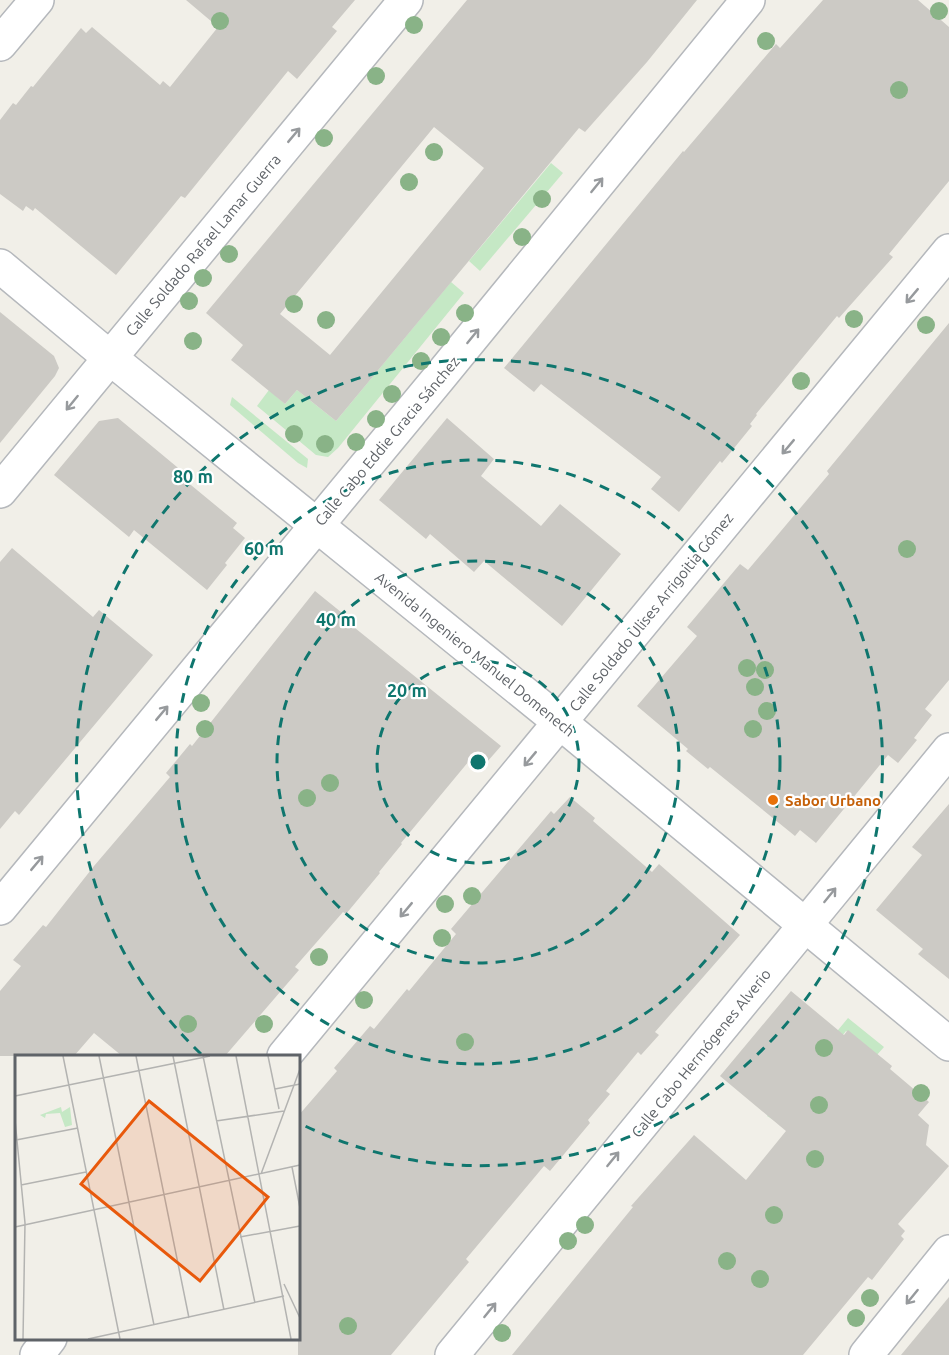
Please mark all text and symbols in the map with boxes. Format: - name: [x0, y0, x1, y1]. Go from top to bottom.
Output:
- one-way arrow: [288, 127, 301, 143]
- street label: Calle Soldado Rafael Lamar Guerra: [122, 151, 284, 339]
- one-way arrow: [590, 178, 604, 193]
- one-way arrow: [905, 288, 918, 304]
- one-way arrow: [467, 328, 480, 344]
- street label: Calle Cabo Eddie Gracia Sánchez: [311, 353, 463, 529]
- one-way arrow: [66, 395, 79, 411]
- one-way arrow: [781, 438, 794, 454]
- text: 80 m: [173, 466, 213, 486]
- street label: Calle Soldado Ulises Arrigoitia Gómez: [566, 509, 736, 715]
- text: 60 m: [244, 538, 284, 558]
- street label: Avenida Ingeniero Manuel Domenech: [372, 568, 578, 740]
- text: 40 m: [316, 609, 356, 629]
- text: 20 m: [387, 680, 427, 700]
- one-way arrow: [155, 706, 169, 721]
- one-way arrow: [524, 751, 537, 767]
- centre of rings: [468, 752, 488, 772]
- place label: Sabor Urbano: [785, 792, 881, 809]
- marker: Sabor Urbano: [766, 793, 780, 807]
- one-way arrow: [31, 855, 44, 871]
- one-way arrow: [824, 887, 837, 903]
- one-way arrow: [400, 901, 413, 917]
- street label: Calle Cabo Hermógenes Alverio: [628, 965, 774, 1141]
- inset map: [15, 1055, 300, 1340]
- one-way arrow: [607, 1151, 620, 1167]
- one-way arrow: [906, 1289, 919, 1305]
- one-way arrow: [483, 1302, 496, 1318]

